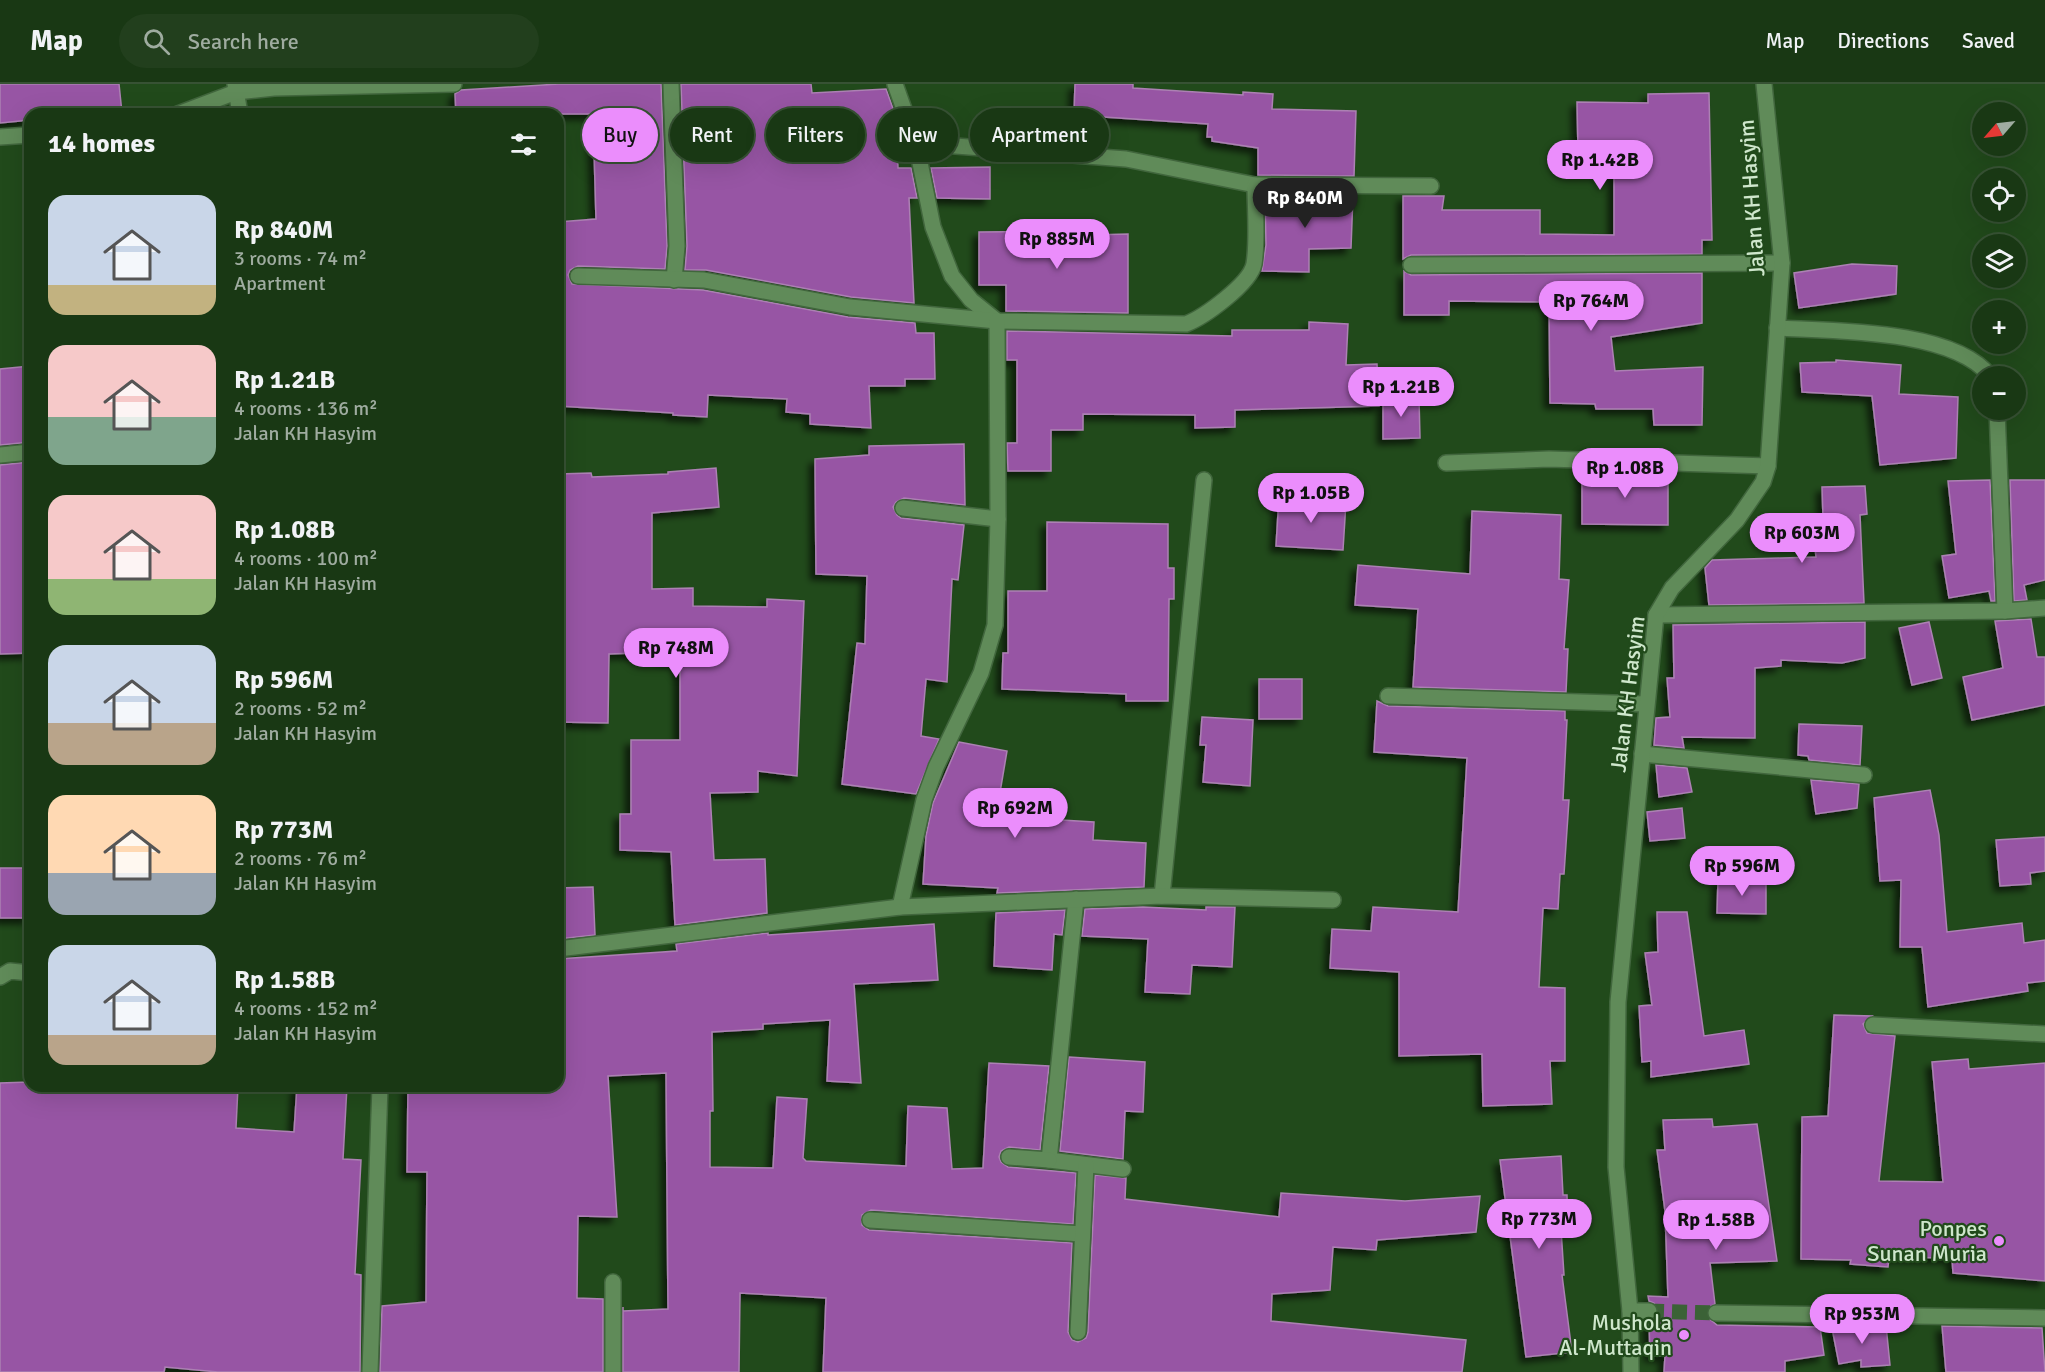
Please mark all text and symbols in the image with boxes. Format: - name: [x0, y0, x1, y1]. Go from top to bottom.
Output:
- search box: [119, 14, 539, 68]
- text: Map: [30, 24, 83, 58]
- icon: search: [140, 25, 173, 58]
- text: Search here: [188, 28, 299, 55]
- text: Map: [1766, 28, 1804, 54]
- text: Directions: [1837, 28, 1929, 54]
- text: Saved: [1962, 28, 2015, 54]
- north arrow: [1972, 102, 2026, 156]
- map controls: [1972, 102, 2026, 420]
- chip: Buy: [582, 108, 658, 162]
- chip: Rent: [670, 108, 754, 162]
- chip: Filters: [766, 108, 865, 162]
- chip: New: [877, 108, 958, 162]
- chip: Apartment: [970, 108, 1109, 162]
- street label: Jalan KH Hasyim: [1733, 119, 1770, 277]
- text: 14 homes: [48, 128, 155, 160]
- icon: filters: [507, 128, 540, 161]
- pin: Rp 1.42B: [1538, 140, 1662, 191]
- text: Rp 1.42B: [1561, 147, 1639, 172]
- button: locate: [1972, 168, 2026, 222]
- pin: Rp 840M: [1250, 178, 1360, 229]
- text: Rp 840M: [1267, 185, 1343, 210]
- text: Rp 840M: [234, 214, 334, 246]
- icon: home: [96, 219, 168, 291]
- pin: Rp 885M: [1002, 219, 1112, 270]
- text: Rp 885M: [1019, 226, 1095, 251]
- button: layers: [1972, 234, 2026, 288]
- text: 3 rooms · 74 m²: [234, 246, 367, 271]
- text: Apartment: [234, 271, 326, 296]
- pin: Rp 764M: [1536, 281, 1646, 332]
- text: Rp 764M: [1553, 288, 1629, 313]
- button: +: [1972, 300, 2026, 354]
- text: Rp 1.21B: [234, 364, 335, 396]
- button: −: [1972, 366, 2026, 420]
- pin: Rp 1.21B: [1339, 367, 1463, 418]
- icon: home: [96, 369, 168, 441]
- text: Rp 1.21B: [1362, 374, 1440, 399]
- text: 4 rooms · 136 m²: [234, 396, 378, 421]
- text: Jalan KH Hasyim: [234, 421, 377, 446]
- pin: Rp 1.08B: [1563, 448, 1687, 499]
- text: Rp 1.08B: [1586, 455, 1664, 480]
- pin: Rp 1.05B: [1249, 473, 1373, 524]
- text: Rp 1.05B: [1272, 480, 1350, 505]
- pin: Rp 603M: [1747, 513, 1857, 564]
- text: Rp 1.08B: [234, 514, 335, 546]
- icon: home: [96, 519, 168, 591]
- text: Rp 603M: [1764, 520, 1840, 545]
- text: 4 rooms · 100 m²: [234, 546, 378, 571]
- text: Jalan KH Hasyim: [234, 571, 377, 596]
- street label: Jalan KH Hasyim: [1605, 614, 1650, 774]
- pin: Rp 748M: [621, 628, 731, 679]
- text: Rp 748M: [638, 635, 714, 660]
- text: Rp 596M: [234, 664, 334, 696]
- icon: home: [96, 669, 168, 741]
- text: 2 rooms · 52 m²: [234, 696, 367, 721]
- text: Jalan KH Hasyim: [234, 721, 377, 746]
- pin: Rp 692M: [960, 788, 1070, 839]
- text: Rp 692M: [977, 795, 1053, 820]
- text: Rp 773M: [234, 814, 334, 846]
- icon: home: [96, 819, 168, 891]
- text: 2 rooms · 76 m²: [234, 846, 367, 871]
- pin: Rp 596M: [1687, 846, 1797, 897]
- text: Rp 596M: [1704, 853, 1780, 878]
- text: Jalan KH Hasyim: [234, 871, 377, 896]
- text: Rp 1.58B: [234, 964, 335, 996]
- icon: home: [96, 969, 168, 1041]
- text: 4 rooms · 152 m²: [234, 996, 378, 1021]
- text: Jalan KH Hasyim: [234, 1021, 377, 1046]
- pin: Rp 773M: [1484, 1199, 1594, 1250]
- pin: Rp 1.58B: [1654, 1200, 1778, 1251]
- text: Rp 773M: [1501, 1206, 1577, 1231]
- text: Rp 1.58B: [1677, 1207, 1755, 1232]
- place label: Ponpes Sunan Muria: [1867, 1215, 1987, 1267]
- marker: Ponpes Sunan Muria: [1992, 1234, 2006, 1248]
- pin: Rp 953M: [1807, 1294, 1917, 1345]
- text: Rp 953M: [1824, 1301, 1900, 1326]
- place label: Mushola Al-Muttaqin: [1559, 1309, 1672, 1361]
- marker: Mushola Al-Muttaqin: [1677, 1328, 1691, 1342]

